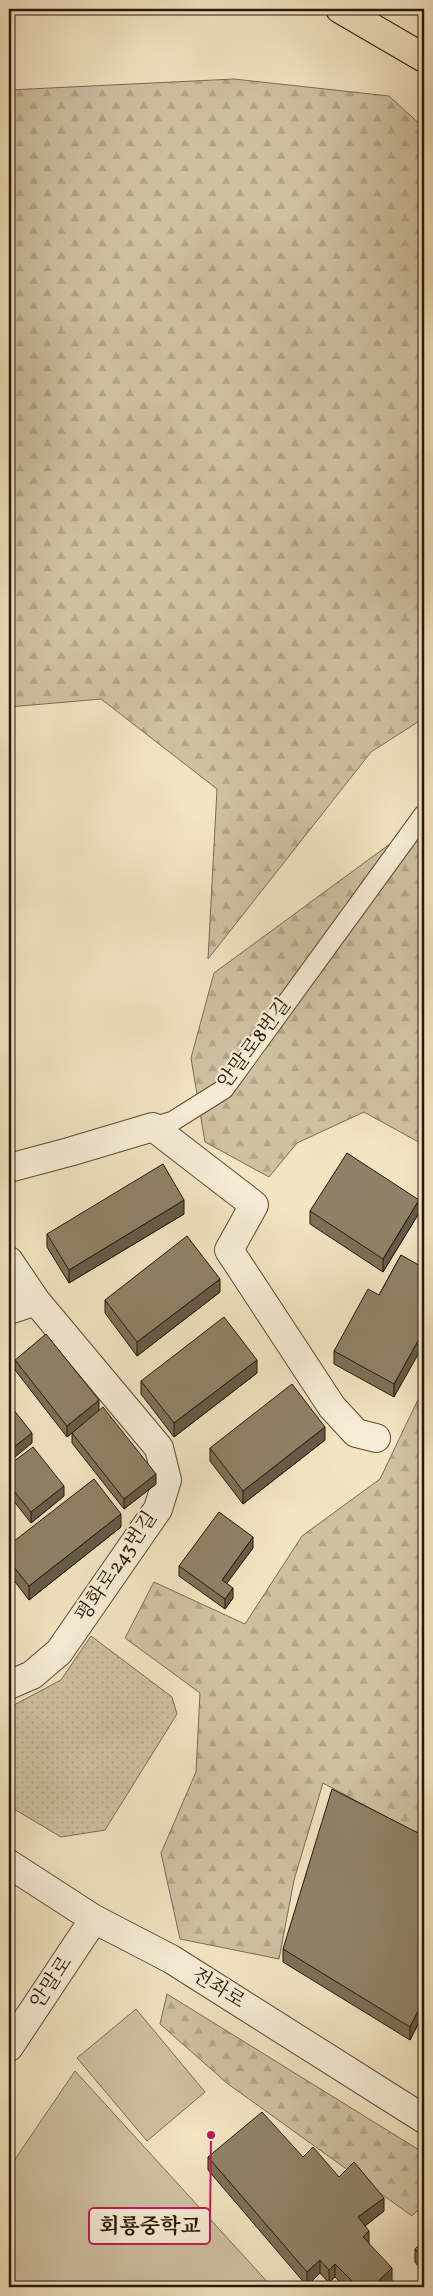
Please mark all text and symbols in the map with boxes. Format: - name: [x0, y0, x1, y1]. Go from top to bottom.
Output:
- street label: 안말로8번길: [212, 993, 298, 1095]
- street label: 평화로243번길: [70, 1506, 164, 1628]
- street label: 안말로: [24, 1951, 80, 2015]
- street label: 전좌로: [186, 1962, 250, 2016]
- callout: 회룡중학교: [89, 2208, 210, 2244]
- text: 회룡중학교: [99, 2213, 201, 2242]

